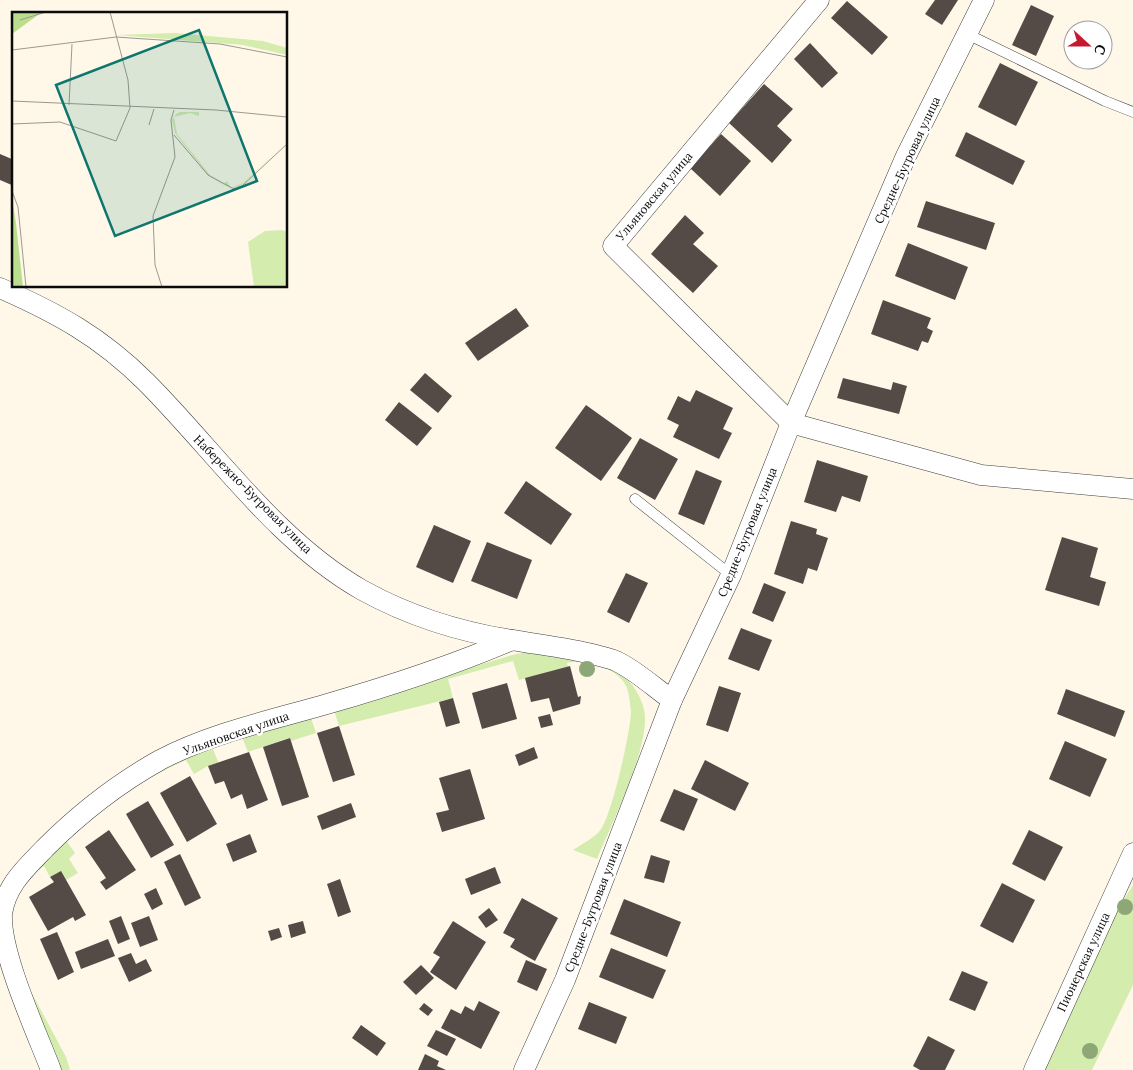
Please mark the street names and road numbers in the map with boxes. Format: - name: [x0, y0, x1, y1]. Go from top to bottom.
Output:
- street label: Средне-Бугровая улица: [871, 94, 943, 226]
- street label: Ульяновская улица: [612, 149, 695, 244]
- street label: Набережно-Бугровая улица: [191, 432, 315, 556]
- street label: Средне-Бугровая улица: [714, 465, 780, 599]
- street label: Ульяновская улица: [180, 708, 291, 758]
- street label: Средне-Бугровая улица: [561, 840, 625, 974]
- street label: Пионерская улица: [1053, 910, 1113, 1014]

